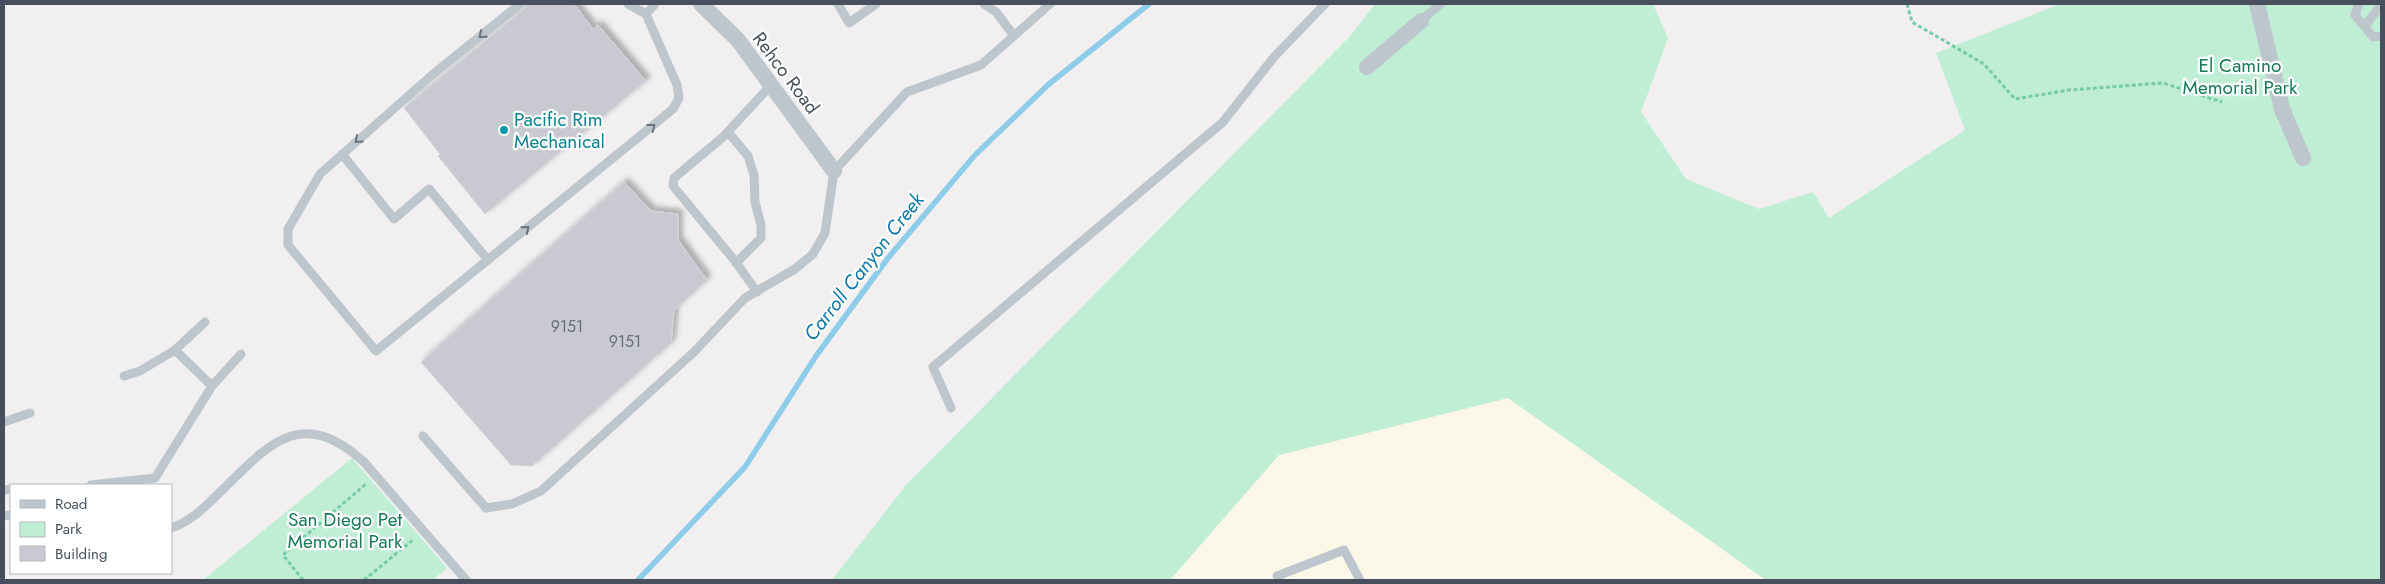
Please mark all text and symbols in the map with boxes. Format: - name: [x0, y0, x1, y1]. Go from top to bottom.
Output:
- street label: Rehco Road: [746, 26, 826, 120]
- one-way arrow: [479, 29, 488, 37]
- park label: El Camino Memorial Park: [2183, 52, 2298, 101]
- place label: Pacific Rim Mechanical: [514, 106, 605, 155]
- marker: Pacific Rim Mechanical: [498, 124, 510, 136]
- one-way arrow: [646, 124, 655, 132]
- one-way arrow: [355, 134, 364, 143]
- water label: Carroll Canyon Creek: [797, 186, 932, 347]
- one-way arrow: [520, 225, 529, 234]
- house number: 9151: [551, 315, 583, 338]
- house number: 9151: [609, 330, 641, 353]
- legend: [10, 484, 172, 574]
- text: Road: [55, 493, 87, 515]
- park label: San Diego Pet Memorial Park: [288, 506, 403, 555]
- text: Park: [55, 518, 82, 540]
- text: Building: [55, 543, 107, 565]

